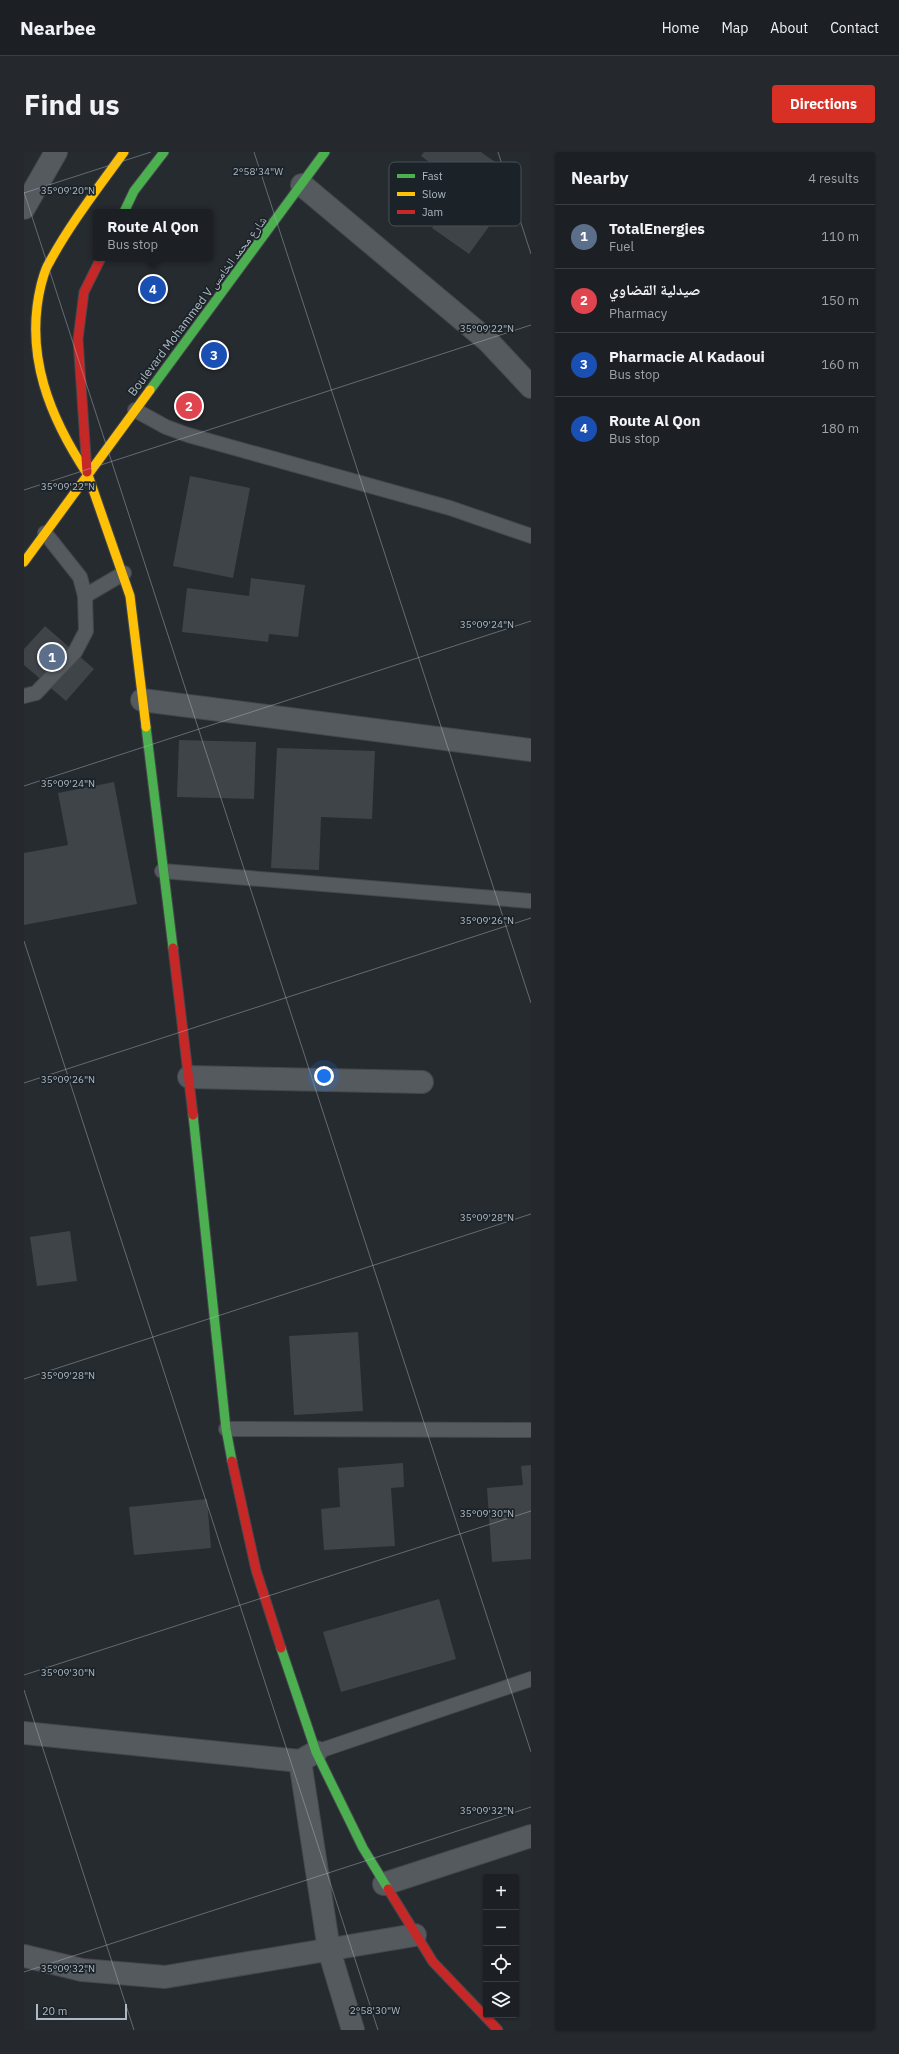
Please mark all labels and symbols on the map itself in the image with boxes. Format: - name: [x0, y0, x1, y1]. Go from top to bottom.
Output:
- legend: [389, 162, 521, 226]
- text: 2°58'34"W: [233, 165, 283, 178]
- text: Fast: [422, 169, 443, 183]
- text: 35°09'20"N: [41, 184, 95, 197]
- text: Slow: [422, 187, 446, 201]
- text: Jam: [422, 205, 443, 219]
- street label: Boulevard Mohammed V شارع محمد الخامس: [124, 213, 270, 399]
- pin: 4: [140, 274, 166, 304]
- text: 35°09'22"N: [460, 322, 514, 335]
- pin: 3: [201, 340, 227, 370]
- pin: 2: [176, 391, 202, 421]
- text: 35°09'22"N: [41, 480, 95, 493]
- text: 35°09'24"N: [460, 618, 514, 631]
- pin: 1: [39, 642, 65, 672]
- text: 35°09'24"N: [41, 777, 95, 790]
- text: 35°09'26"N: [460, 914, 514, 927]
- your location: [314, 1066, 334, 1086]
- text: 35°09'26"N: [41, 1073, 95, 1086]
- text: 35°09'28"N: [460, 1211, 514, 1224]
- text: 35°09'28"N: [41, 1369, 95, 1382]
- text: 35°09'30"N: [460, 1507, 514, 1520]
- text: 35°09'30"N: [41, 1666, 95, 1679]
- text: 35°09'32"N: [460, 1804, 514, 1817]
- text: 35°09'32"N: [41, 1962, 95, 1975]
- scale bar: [36, 2002, 127, 2021]
- text: 2°58'30"W: [350, 2004, 400, 2017]

